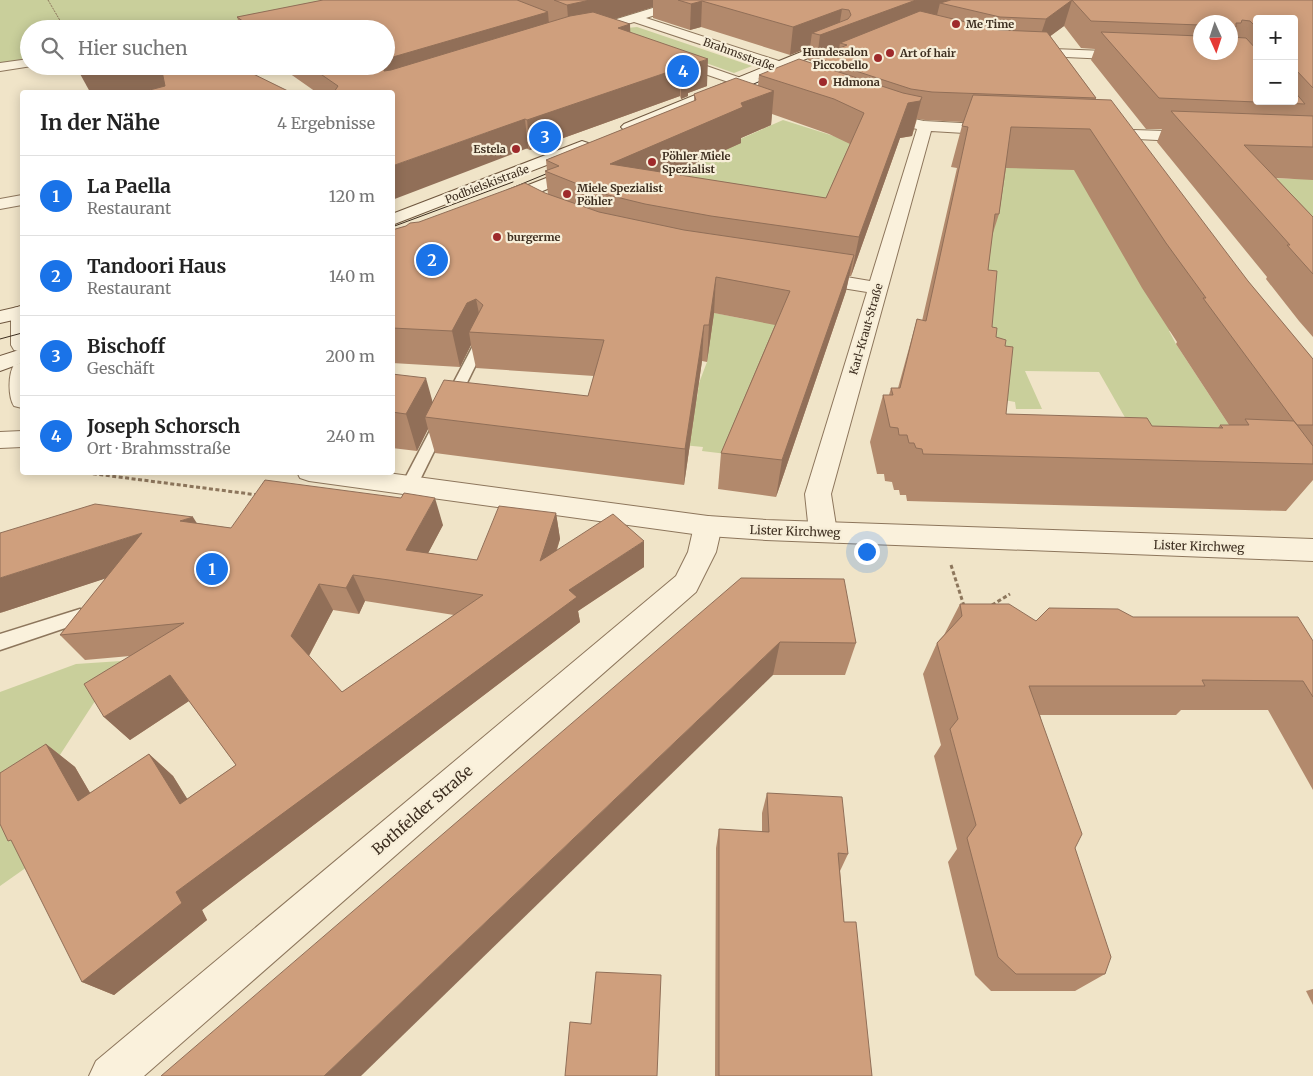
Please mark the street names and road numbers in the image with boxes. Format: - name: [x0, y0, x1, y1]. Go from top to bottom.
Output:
- street label: Brahmsstraße: [701, 35, 777, 74]
- street label: Podbielskistraße: [443, 161, 531, 206]
- street label: Karl-Kraut-Straße: [846, 281, 886, 376]
- street label: Lister Kirchweg: [749, 522, 841, 540]
- street label: Lister Kirchweg: [1153, 537, 1245, 555]
- street label: Bothfelder Straße: [368, 761, 476, 859]

